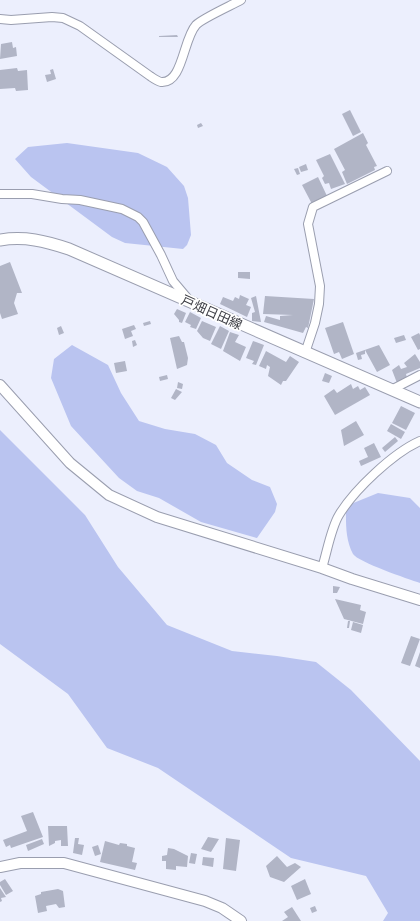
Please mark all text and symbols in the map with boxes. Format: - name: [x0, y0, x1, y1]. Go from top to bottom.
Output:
- street label: 戸畑日田線: [179, 291, 245, 333]

